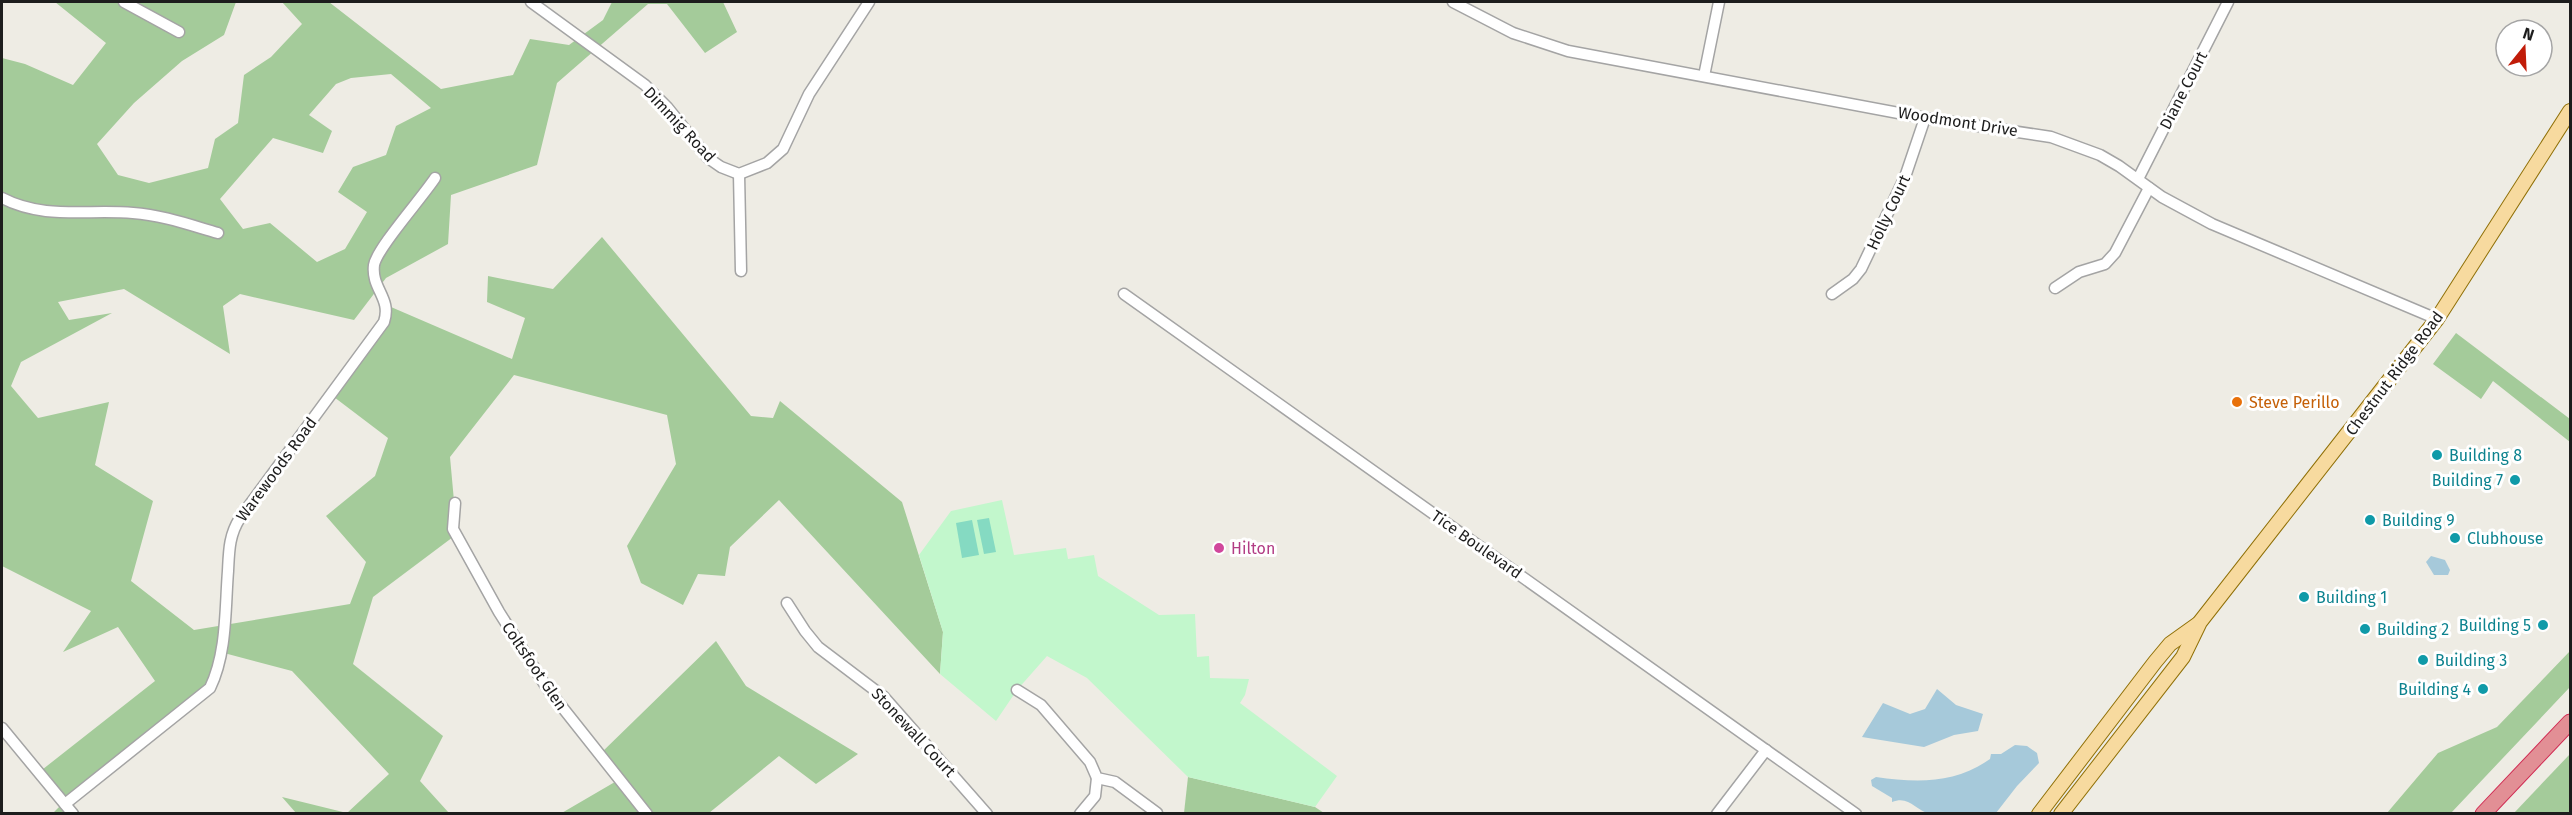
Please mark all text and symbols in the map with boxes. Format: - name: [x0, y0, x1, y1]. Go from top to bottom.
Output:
- north arrow: [2494, 18, 2554, 78]
- text: N: [2521, 24, 2536, 45]
- street label: Diane Court: [2156, 48, 2211, 132]
- street label: Dimmig Road: [640, 83, 719, 166]
- street label: Woodmont Drive: [1897, 103, 2019, 140]
- street label: Holly Court: [1863, 171, 1914, 253]
- street label: Chestnut Ridge Road: [2342, 307, 2447, 439]
- place label: Steve Perillo: [2249, 393, 2340, 412]
- marker: Steve Perillo: [2230, 395, 2244, 409]
- street label: Warewoods Road: [232, 413, 321, 525]
- place label: Building 8: [2449, 446, 2522, 465]
- marker: Building 8: [2430, 448, 2444, 462]
- place label: Building 7: [2432, 471, 2503, 490]
- marker: Building 7: [2508, 473, 2522, 487]
- street label: Tice Boulevard: [1428, 506, 1526, 583]
- place label: Building 9: [2382, 511, 2455, 530]
- marker: Building 9: [2363, 513, 2377, 527]
- place label: Clubhouse: [2467, 529, 2544, 548]
- marker: Clubhouse: [2448, 531, 2462, 545]
- place label: Hilton: [1231, 539, 1275, 558]
- marker: Hilton: [1212, 541, 1226, 555]
- place label: Building 1: [2316, 588, 2387, 607]
- marker: Building 1: [2297, 590, 2311, 604]
- place label: Building 5: [2459, 616, 2531, 635]
- street label: Coltsfoot Glen: [498, 618, 571, 714]
- marker: Building 5: [2536, 618, 2550, 632]
- place label: Building 2: [2377, 620, 2449, 639]
- marker: Building 2: [2358, 622, 2372, 636]
- place label: Building 3: [2435, 651, 2507, 670]
- marker: Building 3: [2416, 653, 2430, 667]
- place label: Building 4: [2398, 680, 2471, 699]
- marker: Building 4: [2476, 682, 2490, 696]
- street label: Stonewall Court: [868, 684, 960, 781]

